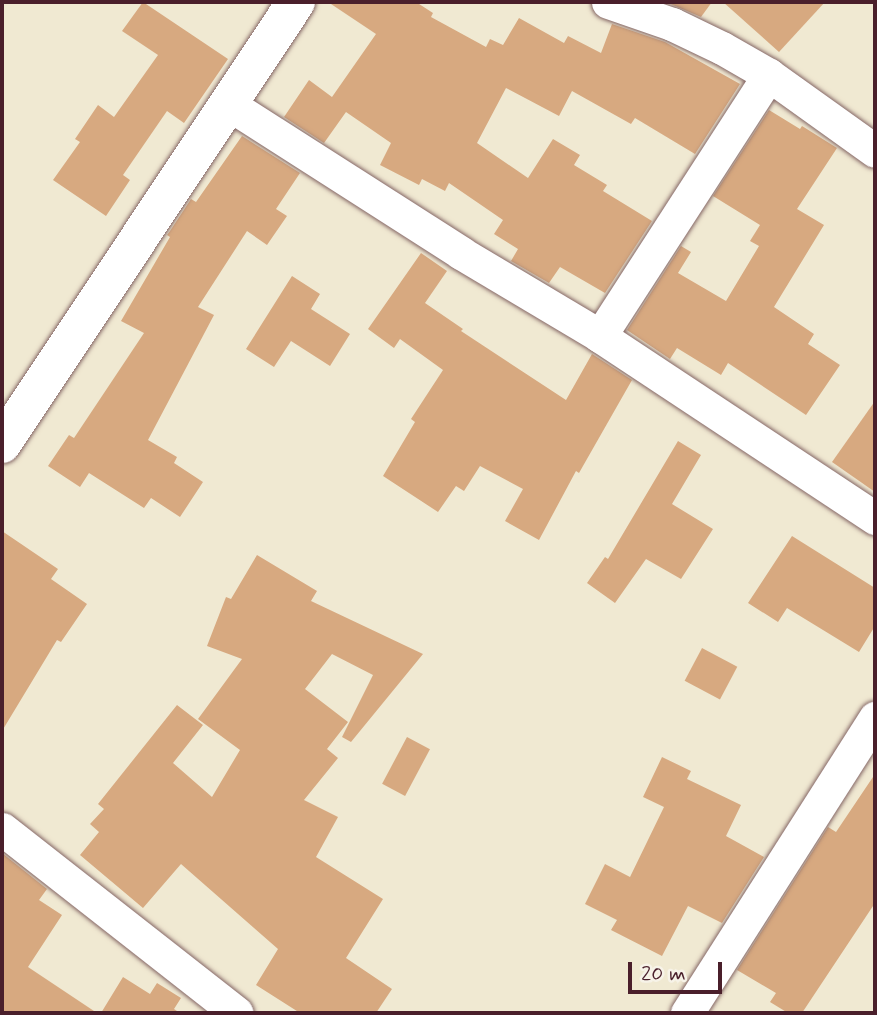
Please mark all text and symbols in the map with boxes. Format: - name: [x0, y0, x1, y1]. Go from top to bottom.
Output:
- scale bar: [632, 948, 726, 992]
- text: 20 m: [641, 960, 686, 988]

